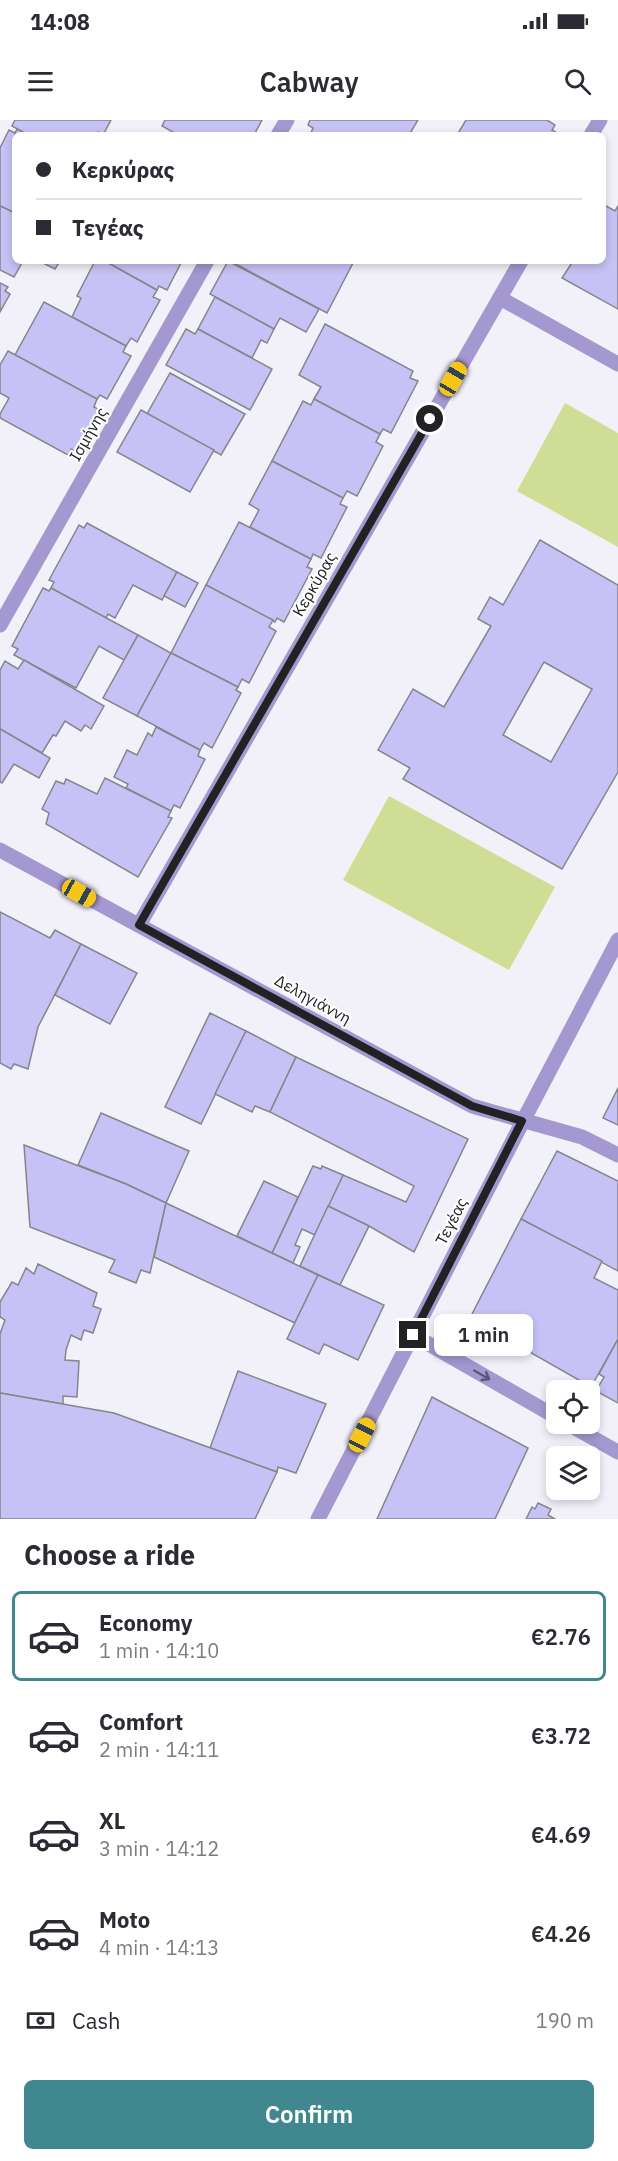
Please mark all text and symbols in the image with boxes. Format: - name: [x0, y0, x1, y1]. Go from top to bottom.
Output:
- text: 14:08: [30, 7, 90, 36]
- text: Cabway: [259, 64, 359, 99]
- icon: menu: [24, 65, 57, 98]
- icon: search: [561, 65, 594, 98]
- text: Κερκύρας: [72, 155, 175, 184]
- text: Τεγέας: [72, 213, 144, 242]
- car: [436, 359, 470, 399]
- street label: Ισμήνης: [65, 403, 112, 465]
- route start: [416, 405, 443, 432]
- street label: Κερκύρας: [288, 548, 341, 620]
- car: [59, 876, 99, 910]
- street label: Δεληγιάννη: [271, 970, 355, 1028]
- street label: Τεγέας: [431, 1194, 471, 1248]
- callout: 1 min: [434, 1314, 533, 1356]
- route end: [399, 1321, 426, 1348]
- text: 1 min: [458, 1321, 509, 1348]
- one-way arrow: [473, 1369, 490, 1381]
- map controls: [546, 1380, 600, 1500]
- button: locate: [546, 1380, 600, 1434]
- car: [346, 1415, 378, 1455]
- button: layers: [546, 1446, 600, 1500]
- text: Choose a ride: [24, 1537, 195, 1572]
- text: Economy: [99, 1608, 193, 1637]
- icon: car: [27, 1609, 81, 1663]
- text: €2.76: [531, 1622, 591, 1651]
- text: 1 min · 14:10: [99, 1637, 219, 1664]
- text: Comfort: [99, 1707, 183, 1736]
- icon: car: [27, 1708, 81, 1762]
- text: €3.72: [531, 1721, 591, 1750]
- text: 2 min · 14:11: [99, 1736, 219, 1763]
- text: XL: [99, 1806, 125, 1835]
- icon: car: [27, 1807, 81, 1861]
- text: €4.69: [531, 1820, 591, 1849]
- text: 3 min · 14:12: [99, 1835, 219, 1862]
- text: Moto: [99, 1905, 150, 1934]
- icon: car: [27, 1906, 81, 1960]
- text: €4.26: [531, 1919, 591, 1948]
- text: 4 min · 14:13: [99, 1934, 219, 1961]
- icon: cash: [24, 2004, 57, 2037]
- text: Cash: [72, 2006, 121, 2035]
- text: 190 m: [536, 2007, 594, 2034]
- button: Confirm: [24, 2080, 594, 2149]

